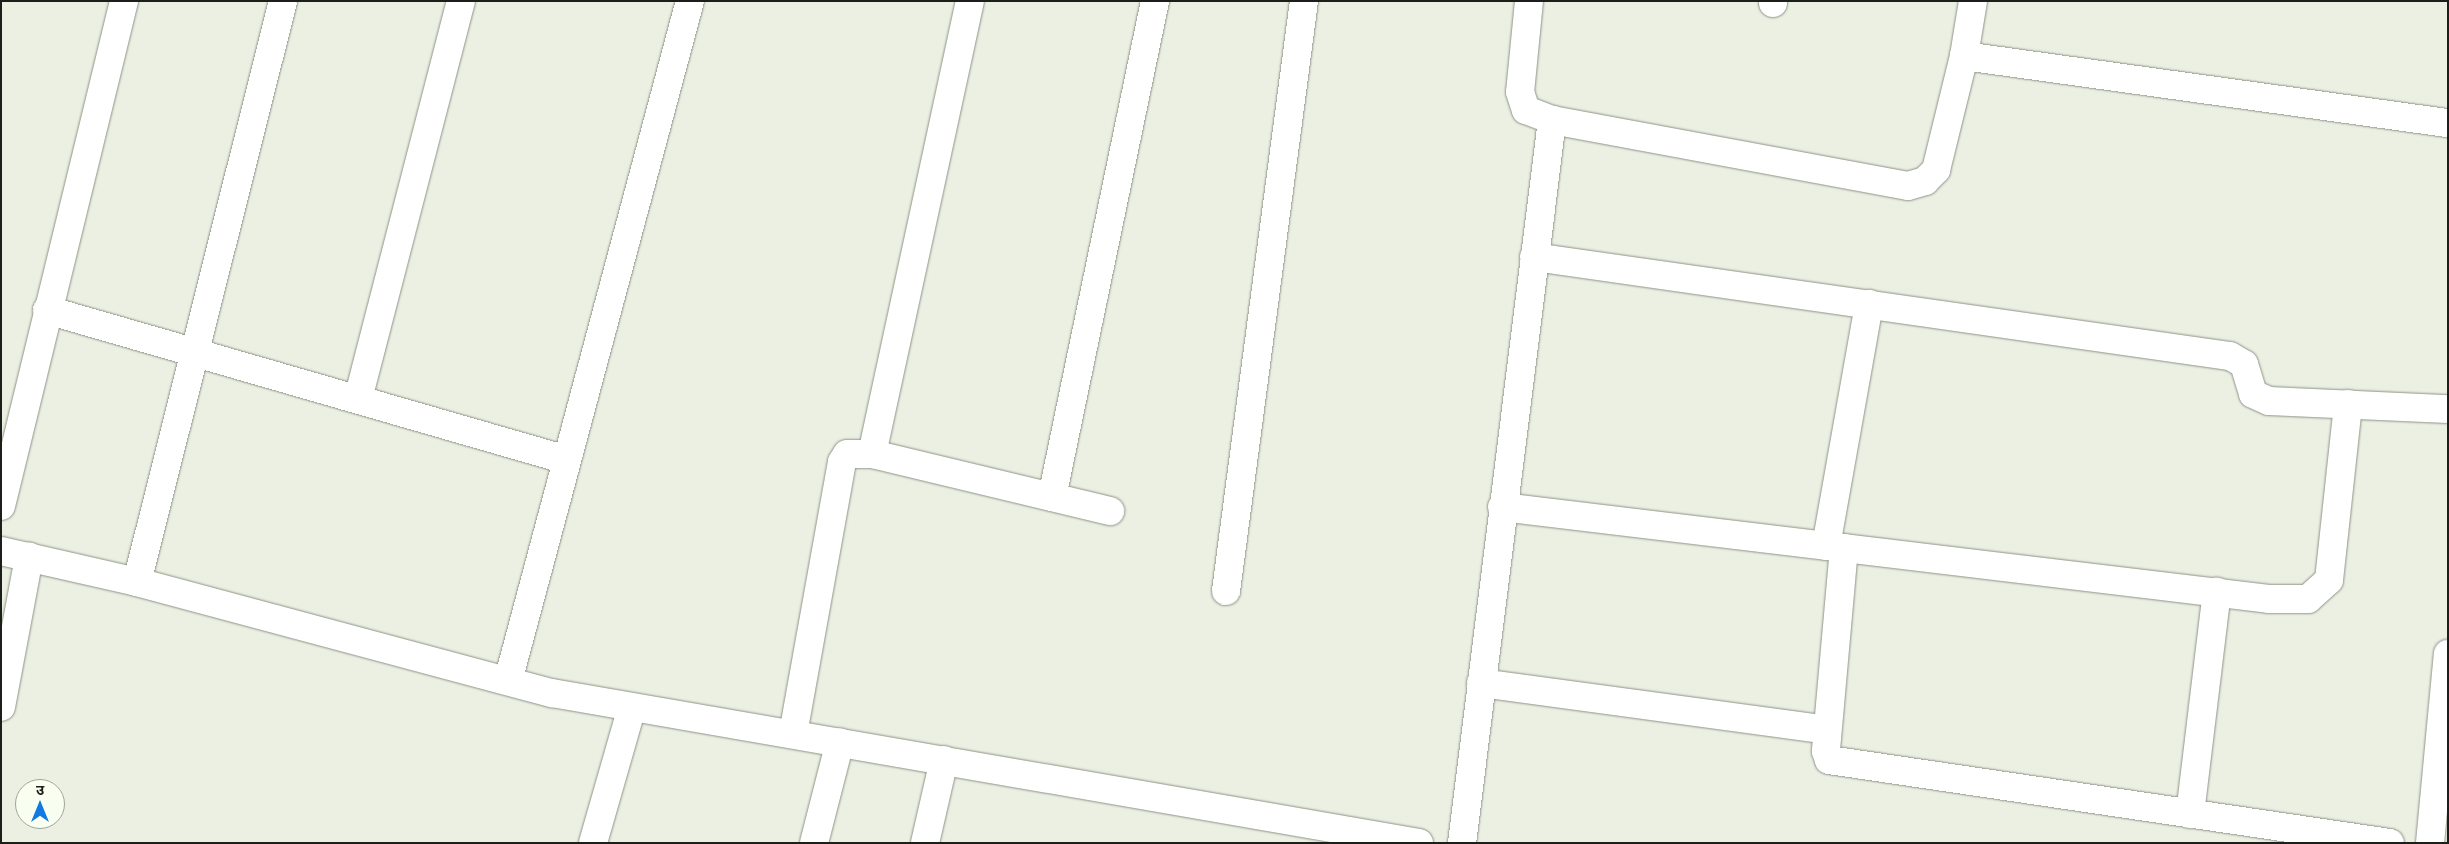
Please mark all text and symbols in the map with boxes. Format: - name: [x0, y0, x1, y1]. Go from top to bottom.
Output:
- north arrow: [15, 779, 65, 829]
- text: उ: [36, 781, 44, 798]

